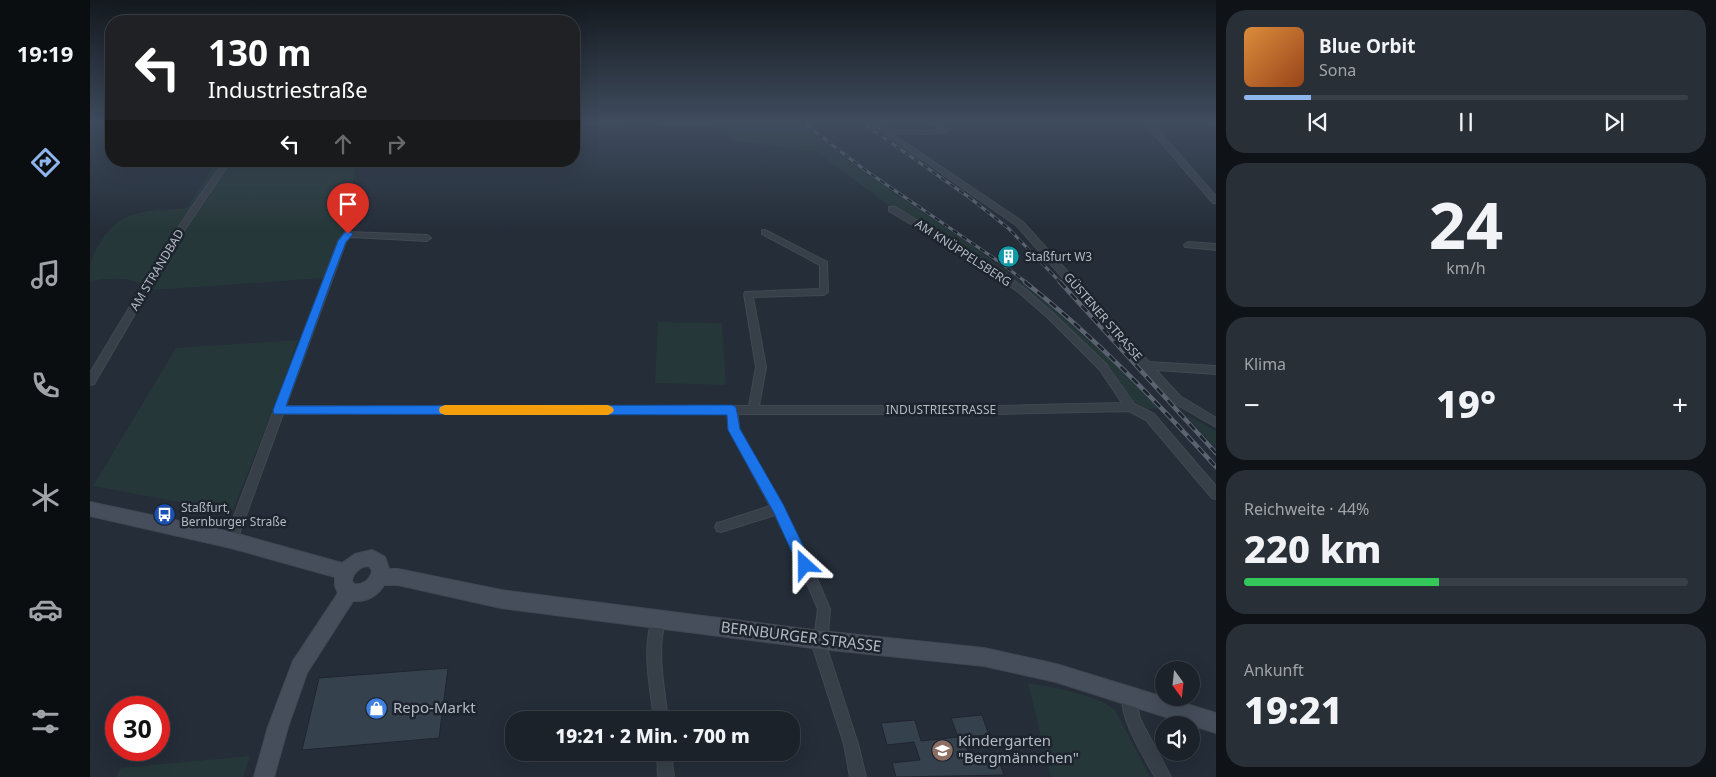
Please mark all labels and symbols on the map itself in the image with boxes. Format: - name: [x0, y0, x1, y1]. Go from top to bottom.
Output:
- pin: [327, 183, 369, 234]
- street label: AM KNÜPPELSBERG: [912, 215, 1015, 290]
- street label: AM STRANDBAD: [126, 226, 188, 314]
- building icon: Staßfurt W3: [997, 245, 1021, 269]
- place label: Staßfurt W3: [1025, 248, 1092, 265]
- street label: GÜSTENER STRASSE: [1060, 269, 1147, 365]
- street label: INDUSTRIESTRASSE: [886, 401, 996, 418]
- place label: Staßfurt, Bernburger Straße: [181, 499, 287, 530]
- bus stop icon: Staßfurt, Bernburger Straße: [153, 503, 177, 527]
- position arrow: [778, 538, 830, 590]
- street label: BERNBURGER STRASSE: [720, 616, 883, 656]
- north arrow: [1155, 661, 1200, 706]
- speed limit sign: 30: [105, 696, 170, 761]
- shop icon: Repo-Markt: [365, 696, 389, 720]
- place label: Repo-Markt: [393, 697, 476, 717]
- place label: Kindergarten "Bergmännchen": [958, 730, 1079, 767]
- school or university icon: Kindergarten "Bergmännchen": [930, 738, 954, 762]

